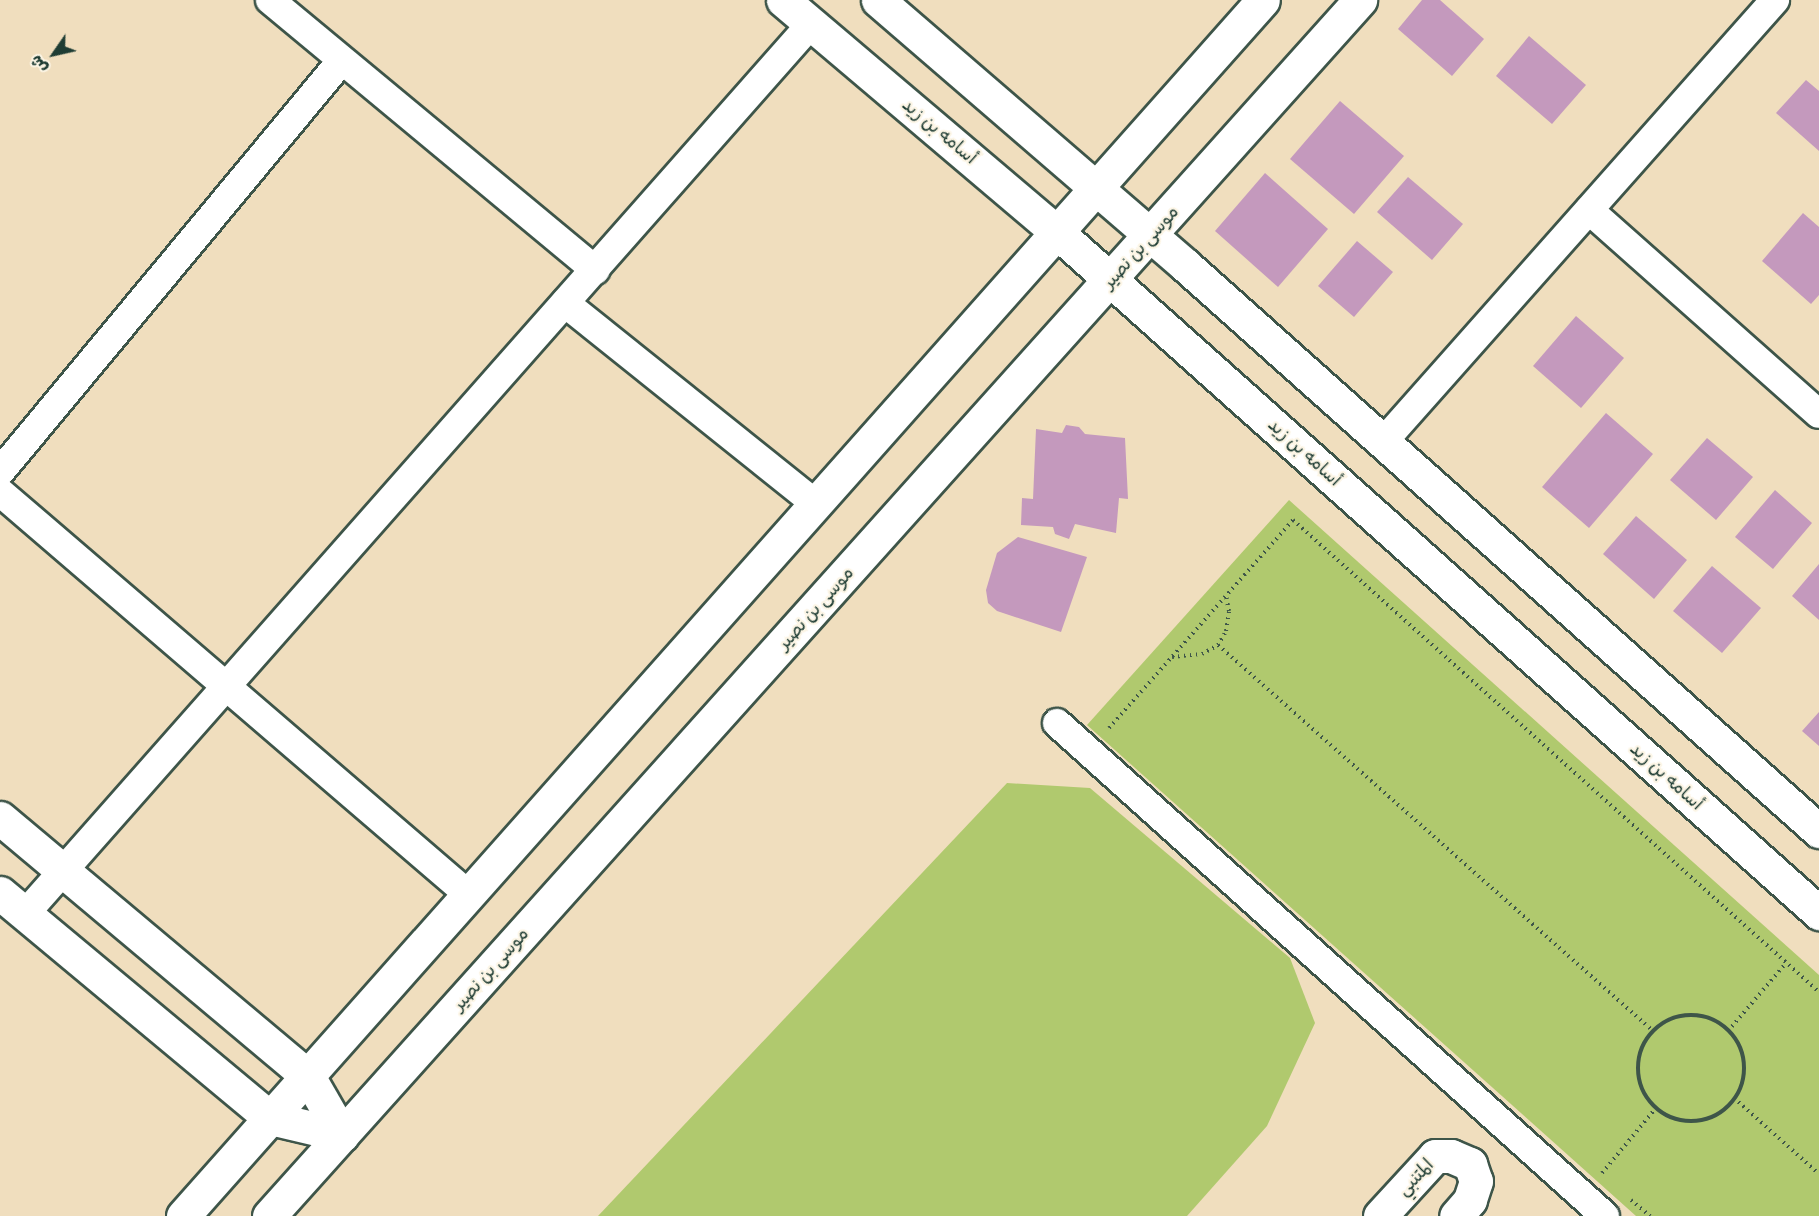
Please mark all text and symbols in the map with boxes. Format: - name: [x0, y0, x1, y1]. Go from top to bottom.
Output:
- north arrow: [24, 24, 84, 84]
- text: ش: [26, 51, 52, 77]
- street label: أسامه بن زيد: [897, 95, 981, 169]
- street label: موسى بن نصير: [1098, 202, 1184, 294]
- street label: أسامه بن زيد: [1263, 415, 1345, 491]
- street label: موسى بن نصير: [773, 563, 859, 655]
- street label: أسامه بن زيد: [1625, 739, 1707, 815]
- street label: موسى بن نصير: [448, 924, 534, 1016]
- street label: المتنبي: [1393, 1155, 1439, 1201]

